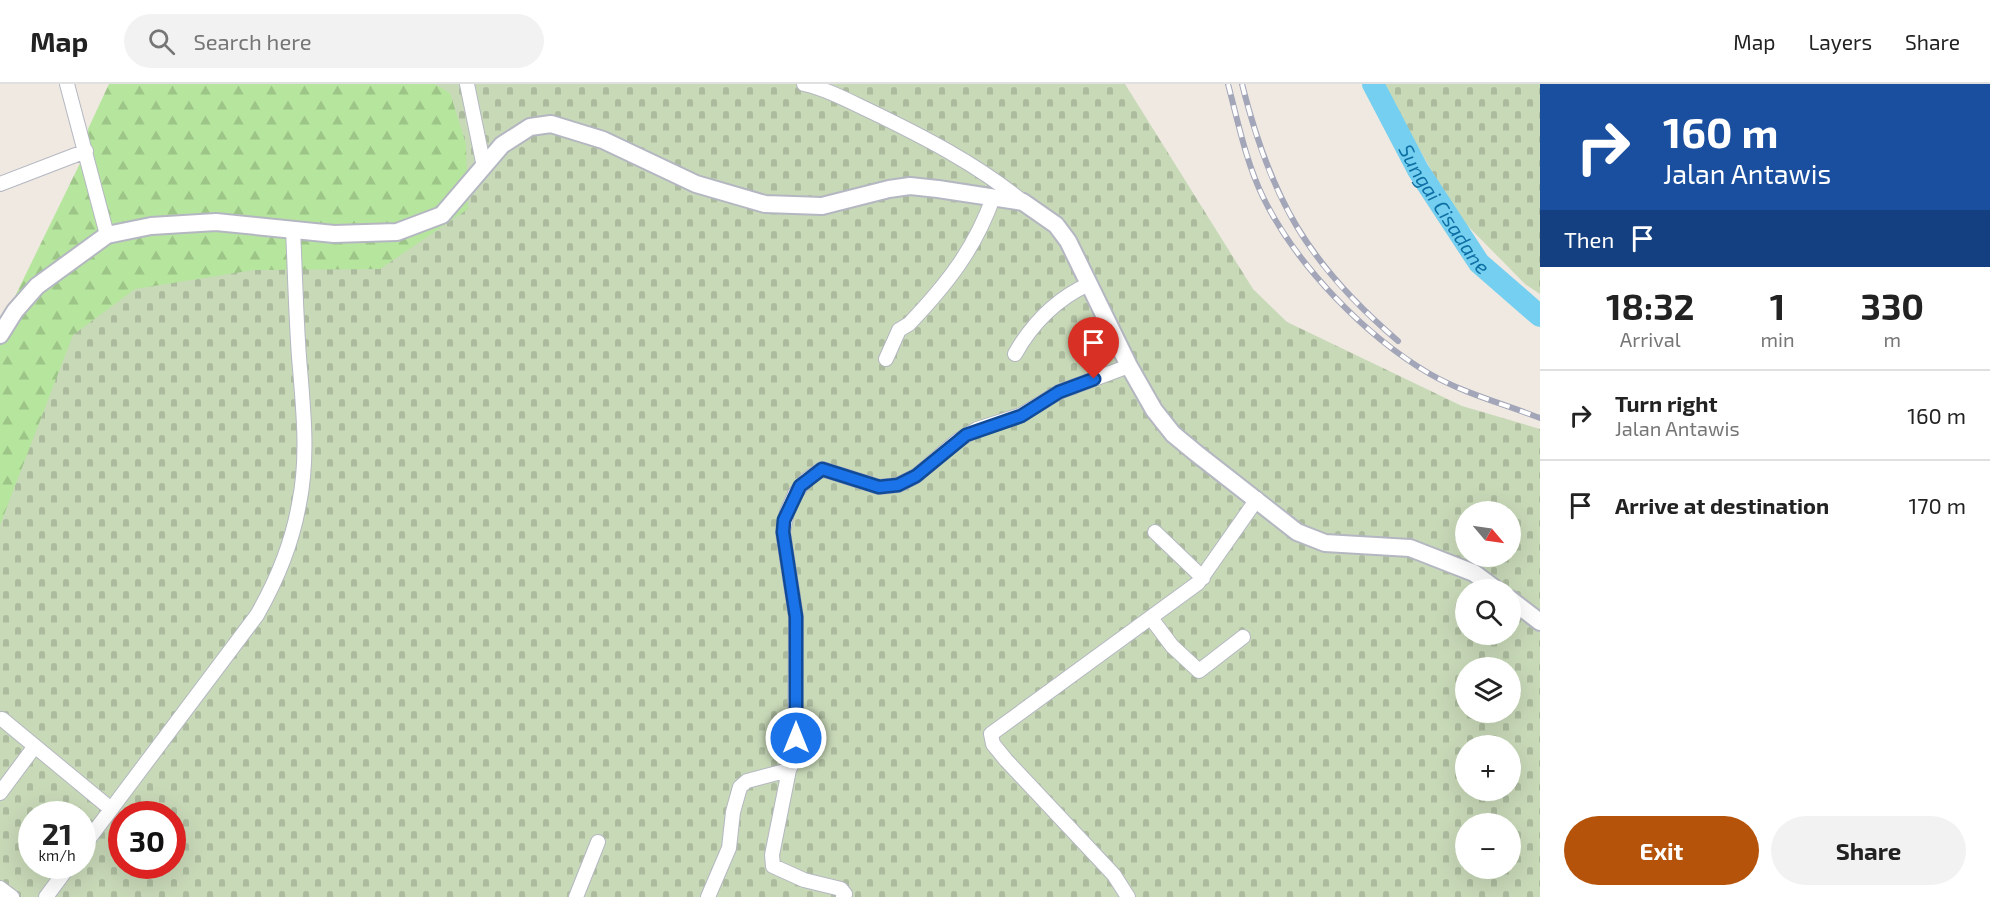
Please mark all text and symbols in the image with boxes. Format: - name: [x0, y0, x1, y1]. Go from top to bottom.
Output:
- search box: [124, 14, 544, 68]
- text: Map: [30, 24, 88, 58]
- icon: search: [145, 25, 178, 58]
- text: Search here: [193, 28, 312, 54]
- text: Map: [1733, 29, 1775, 54]
- text: Layers: [1808, 29, 1872, 54]
- text: Share: [1905, 29, 1960, 54]
- text: 160 m: [1663, 106, 1779, 156]
- icon: right: [1564, 108, 1642, 186]
- water label: Sungai Cisadane: [1394, 140, 1495, 279]
- text: Jalan Antawis: [1663, 157, 1831, 189]
- icon: arrive: [1626, 222, 1659, 255]
- text: Then: [1564, 226, 1614, 252]
- text: 18:32: [1606, 284, 1695, 327]
- text: 1: [1770, 284, 1785, 327]
- text: 330: [1860, 284, 1924, 327]
- pin: [1068, 317, 1119, 379]
- icon: arrive: [1077, 326, 1110, 359]
- text: Arrival: [1620, 327, 1681, 351]
- text: min: [1760, 327, 1795, 351]
- text: m: [1883, 327, 1901, 351]
- text: Turn right: [1615, 390, 1717, 416]
- icon: right: [1564, 399, 1597, 432]
- text: 160 m: [1907, 402, 1966, 428]
- text: Jalan Antawis: [1615, 416, 1740, 440]
- icon: arrive: [1564, 489, 1597, 522]
- text: Arrive at destination: [1615, 492, 1829, 518]
- text: 170 m: [1909, 492, 1966, 518]
- north arrow: [1455, 501, 1521, 567]
- map controls: [1455, 501, 1521, 879]
- button: search: [1455, 579, 1521, 645]
- button: layers: [1455, 657, 1521, 723]
- position arrow: [764, 706, 828, 770]
- button: +: [1455, 735, 1521, 801]
- speed limit sign: 30: [108, 801, 186, 879]
- button: −: [1455, 813, 1521, 879]
- text: 21: [42, 815, 72, 851]
- button: Exit: [1564, 816, 1759, 885]
- button: Share: [1771, 816, 1966, 885]
- text: km/h: [38, 846, 76, 864]

